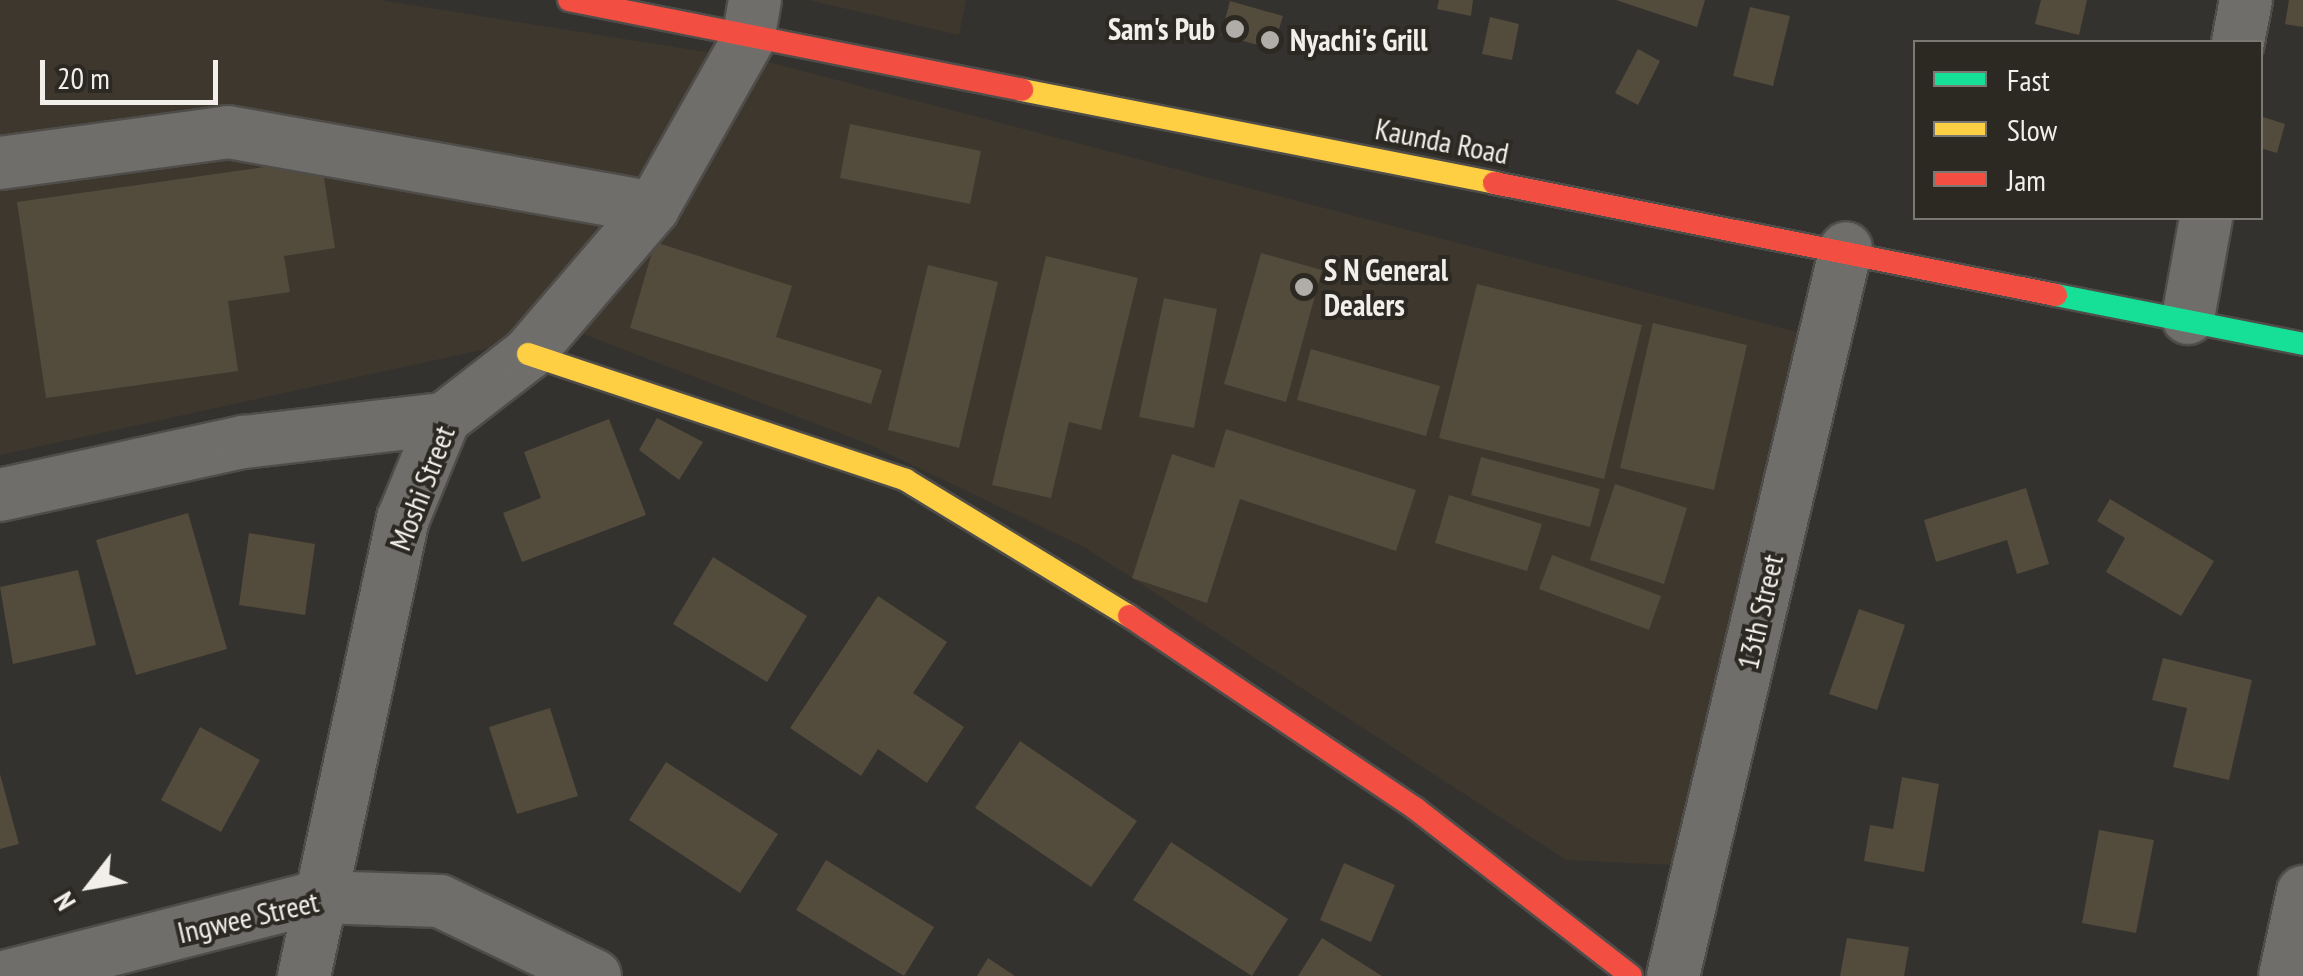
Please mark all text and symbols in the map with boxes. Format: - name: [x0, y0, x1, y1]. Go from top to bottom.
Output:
- place label: Sam's Pub: [1108, 11, 1215, 47]
- marker: Sam's Pub: [1224, 18, 1246, 40]
- place label: Nyachi's Grill: [1290, 22, 1428, 58]
- marker: Nyachi's Grill: [1259, 29, 1281, 51]
- scale bar: [45, 40, 222, 102]
- legend: [1913, 40, 2263, 220]
- text: 20 m: [57, 58, 110, 97]
- text: Fast: [2007, 60, 2050, 99]
- street label: Kaunda Road: [1372, 110, 1512, 172]
- text: Slow: [2007, 110, 2057, 149]
- text: Jam: [2007, 160, 2046, 199]
- place label: S N General Dealers: [1324, 252, 1448, 322]
- marker: S N General Dealers: [1293, 276, 1315, 298]
- street label: Moshi Street: [382, 421, 462, 555]
- street label: 13th Street: [1729, 551, 1791, 673]
- north arrow: [40, 836, 140, 936]
- street label: Ingwee Street: [174, 883, 322, 951]
- text: N: [44, 886, 84, 918]

